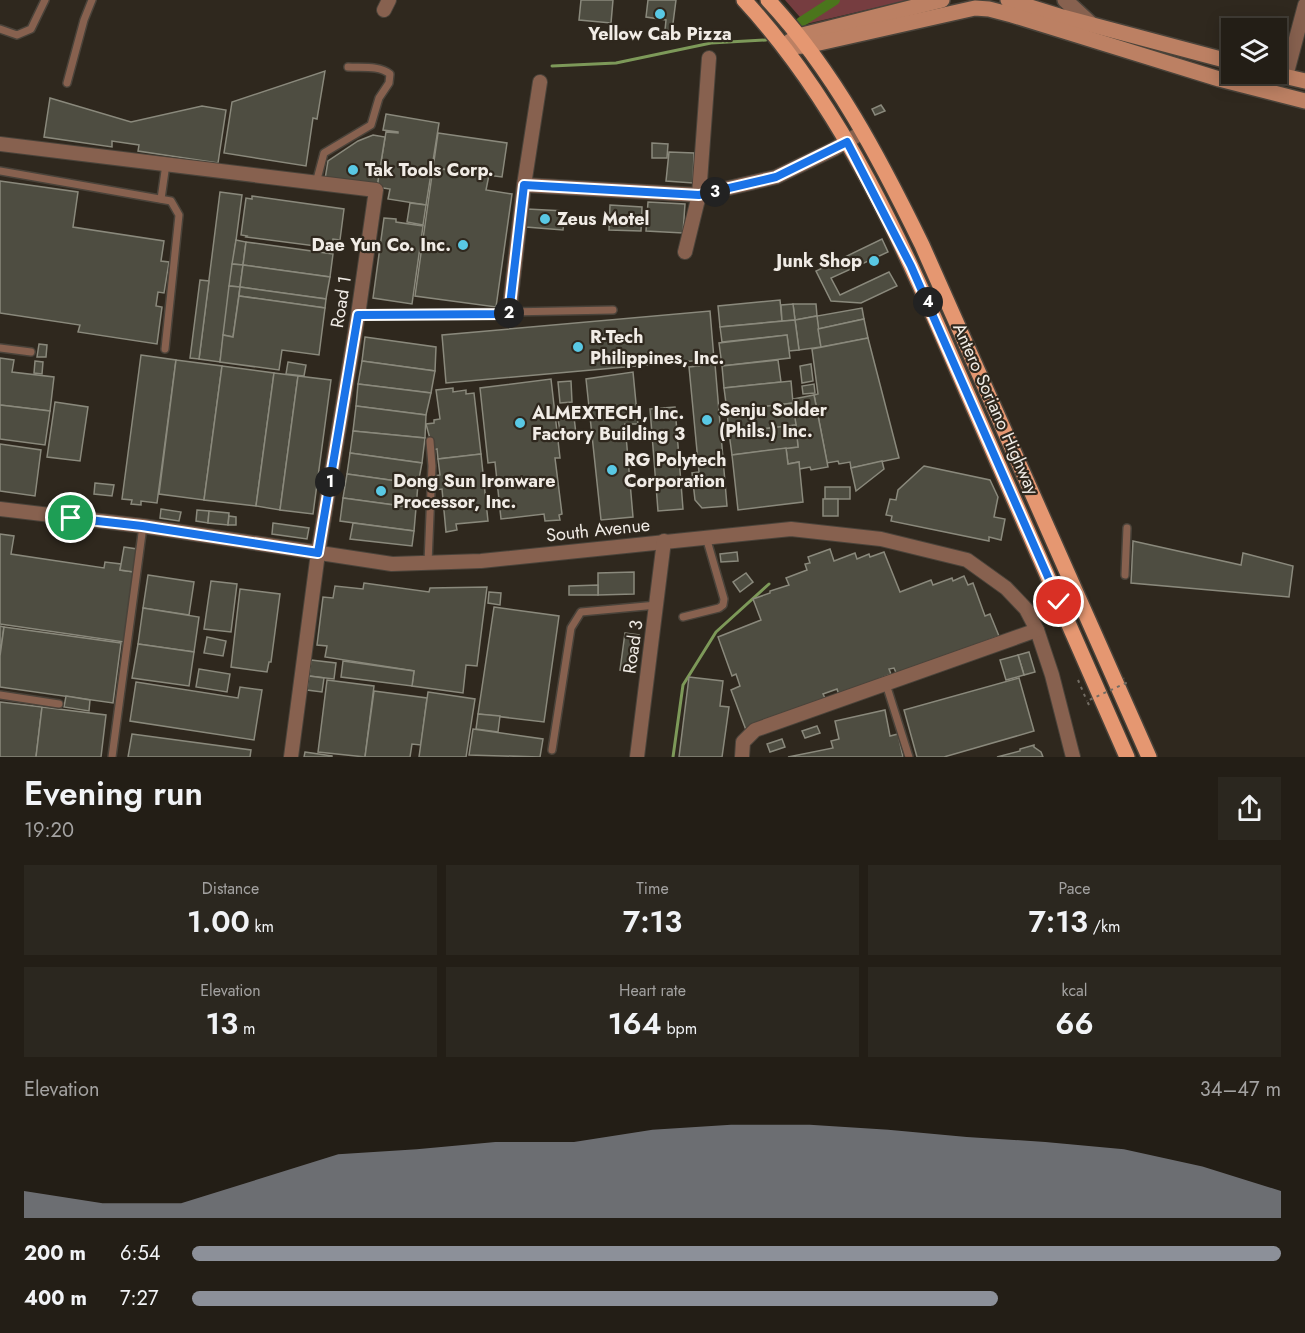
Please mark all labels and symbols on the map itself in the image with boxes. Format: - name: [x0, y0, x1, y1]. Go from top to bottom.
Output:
- marker: Yellow Cab Pizza: [653, 7, 667, 21]
- place label: Yellow Cab Pizza: [587, 21, 732, 47]
- place label: Tak Tools Corp.: [365, 157, 493, 183]
- marker: Tak Tools Corp.: [346, 163, 360, 177]
- pin: 3: [700, 177, 730, 207]
- place label: Zeus Motel: [557, 206, 649, 232]
- marker: Zeus Motel: [538, 212, 552, 226]
- place label: Dae Yun Co. Inc.: [312, 232, 451, 258]
- marker: Dae Yun Co. Inc.: [456, 238, 470, 252]
- place label: Junk Shop: [773, 248, 862, 274]
- marker: Junk Shop: [867, 254, 881, 268]
- street label: Road 1: [324, 274, 358, 330]
- pin: 4: [913, 287, 943, 317]
- pin: 2: [494, 298, 524, 328]
- street label: Antero Soriano Highway: [946, 319, 1046, 499]
- place label: R-Tech Philippines, Inc.: [590, 324, 724, 371]
- marker: R-Tech Philippines, Inc.: [571, 340, 585, 354]
- place label: Senju Solder (Phils.) Inc.: [719, 397, 828, 444]
- place label: ALMEXTECH, Inc. Factory Building 3: [531, 400, 685, 447]
- marker: Senju Solder (Phils.) Inc.: [700, 413, 714, 427]
- marker: ALMEXTECH, Inc. Factory Building 3: [513, 416, 527, 430]
- place label: RG Polytech Corporation: [624, 447, 726, 494]
- marker: RG Polytech Corporation: [605, 463, 619, 477]
- pin: 1: [315, 467, 345, 497]
- place label: Dong Sun Ironware Processor, Inc.: [393, 468, 556, 515]
- marker: Dong Sun Ironware Processor, Inc.: [374, 484, 388, 498]
- pin: [45, 492, 96, 543]
- street label: South Avenue: [545, 512, 651, 548]
- pin: [1033, 576, 1084, 627]
- street label: Road 3: [616, 618, 650, 676]

